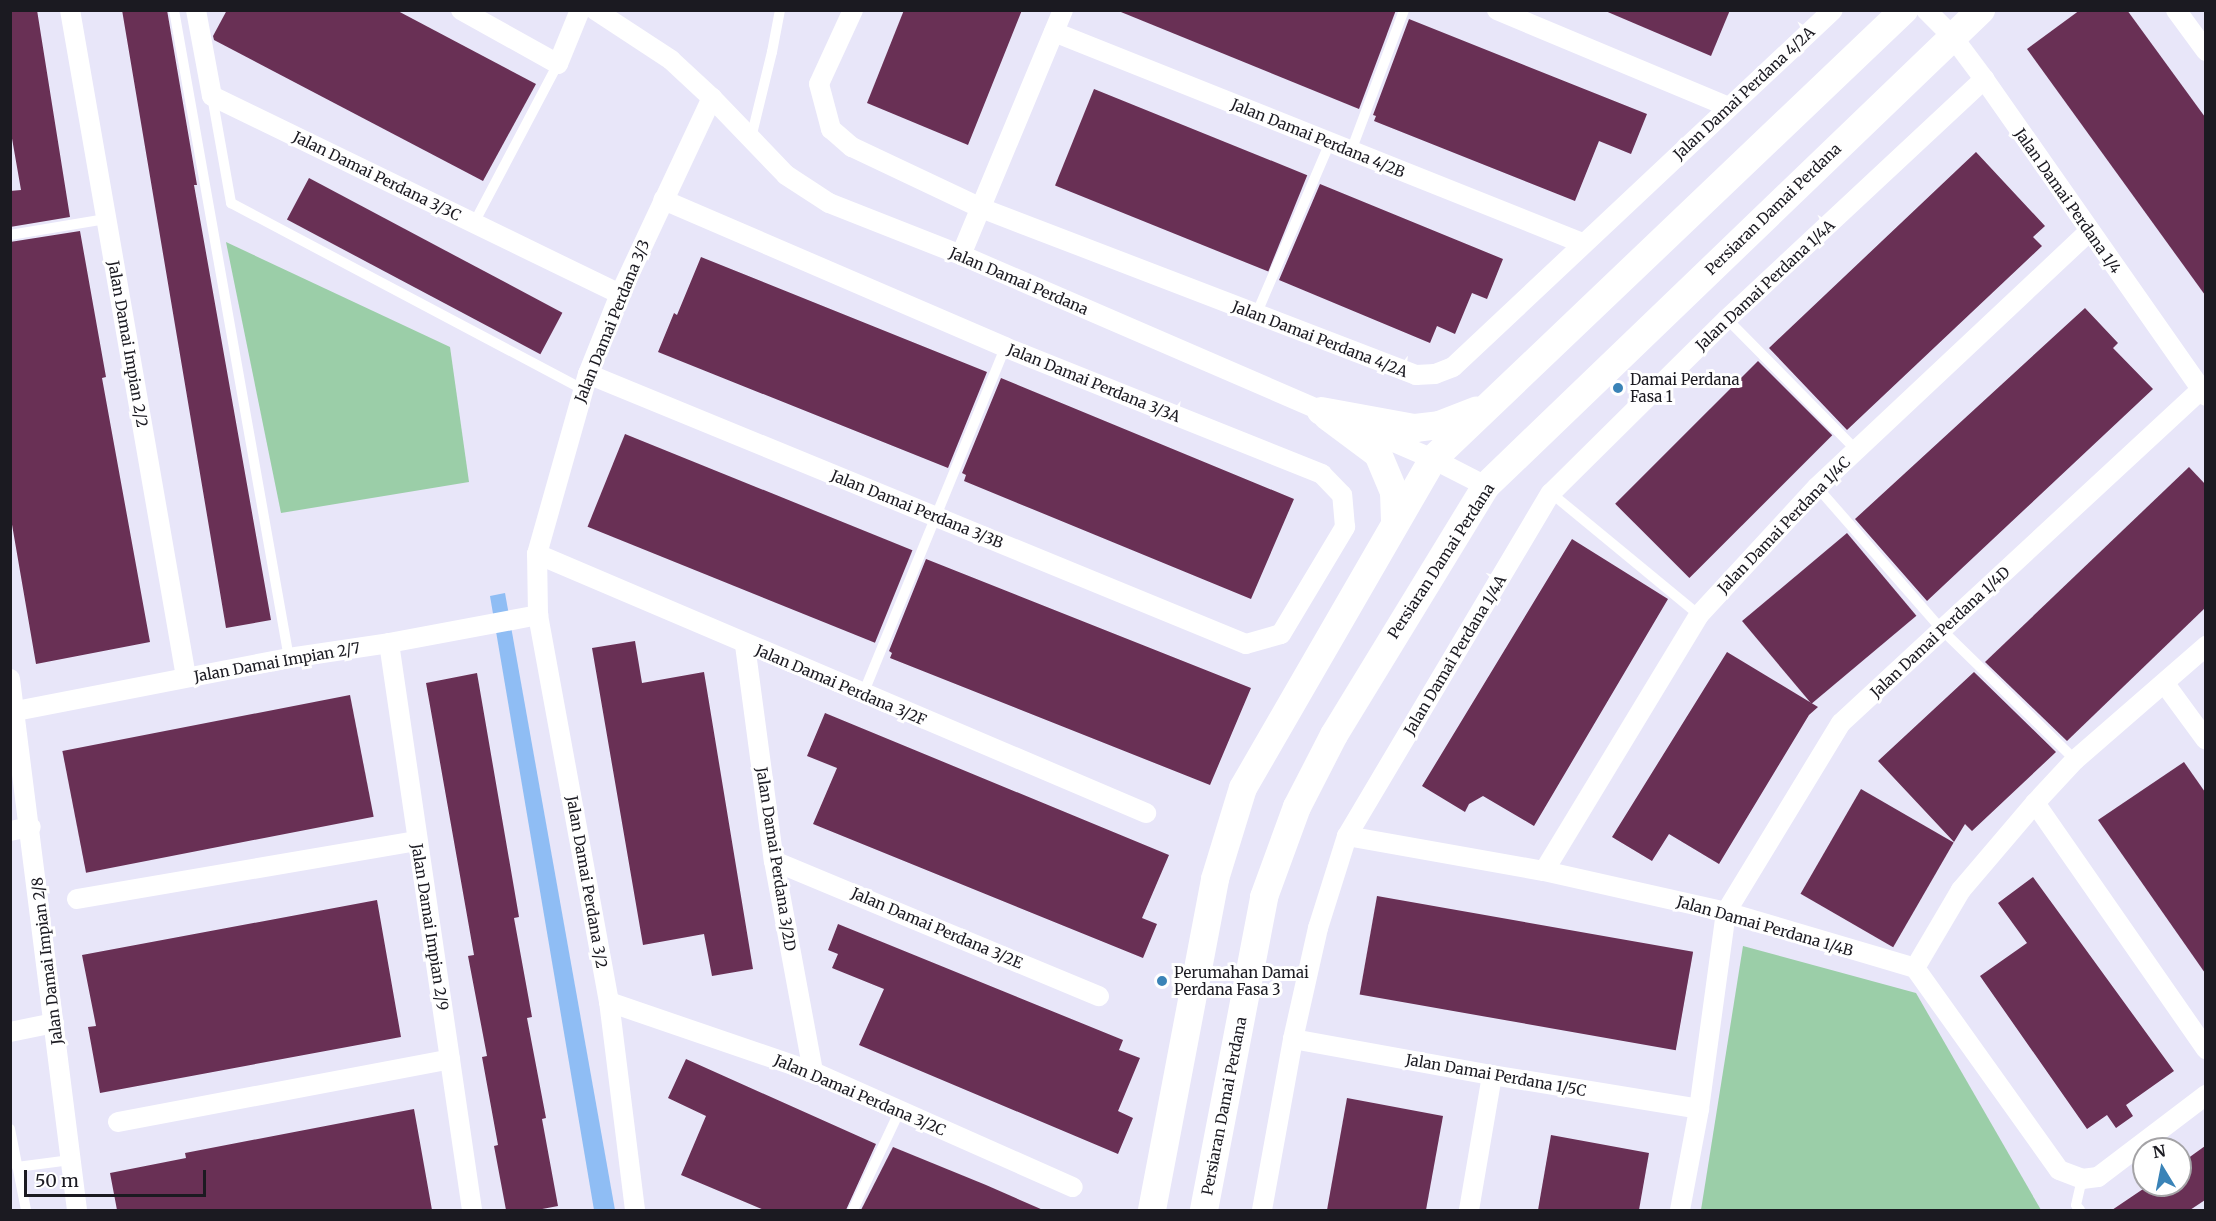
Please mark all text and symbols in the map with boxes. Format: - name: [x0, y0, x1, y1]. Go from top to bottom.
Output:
- street label: Jalan Damai Perdana 4/2A: [1670, 23, 1818, 163]
- street label: Jalan Damai Perdana 4/2B: [1229, 95, 1407, 181]
- street label: Jalan Damai Perdana 1/4: [2011, 125, 2125, 277]
- street label: Jalan Damai Perdana 3/3C: [290, 128, 464, 224]
- street label: Persiaran Damai Perdana: [1701, 139, 1845, 279]
- street label: Jalan Damai Perdana 1/4A: [1692, 216, 1838, 354]
- street label: Jalan Damai Perdana 3/3: [571, 237, 653, 405]
- street label: Jalan Damai Perdana: [947, 244, 1091, 318]
- street label: Jalan Damai Impian 2/2: [104, 259, 152, 429]
- street label: Jalan Damai Perdana 4/2A: [1230, 297, 1410, 381]
- street label: Jalan Damai Perdana 3/3A: [1005, 340, 1183, 426]
- place label: Damai Perdana Fasa 1: [1630, 370, 1739, 405]
- marker: Damai Perdana Fasa 1: [1611, 381, 1625, 395]
- street label: Jalan Damai Perdana 1/4C: [1714, 453, 1854, 597]
- street label: Jalan Damai Perdana 3/3B: [828, 466, 1006, 552]
- street label: Persiaran Damai Perdana: [1384, 480, 1498, 642]
- street label: Jalan Damai Perdana 1/4D: [1867, 563, 2013, 701]
- street label: Jalan Damai Perdana 1/4A: [1400, 572, 1510, 738]
- street label: Jalan Damai Impian 2/7: [192, 639, 362, 685]
- street label: Jalan Damai Perdana 3/2F: [753, 641, 929, 729]
- street label: Jalan Damai Perdana 3/2D: [753, 766, 799, 952]
- street label: Jalan Damai Perdana 3/2: [563, 794, 611, 970]
- street label: Jalan Damai Impian 2/9: [408, 842, 452, 1012]
- street label: Jalan Damai Impian 2/8: [28, 876, 66, 1046]
- street label: Jalan Damai Perdana 3/2E: [849, 884, 1025, 972]
- street label: Jalan Damai Perdana 1/4B: [1675, 892, 1855, 960]
- place label: Perumahan Damai Perdana Fasa 3: [1174, 963, 1309, 998]
- marker: Perumahan Damai Perdana Fasa 3: [1155, 974, 1169, 988]
- street label: Persiaran Damai Perdana: [1198, 1015, 1250, 1197]
- street label: Jalan Damai Perdana 1/5C: [1404, 1050, 1588, 1100]
- street label: Jalan Damai Perdana 3/2C: [772, 1051, 948, 1139]
- north arrow: [2132, 1137, 2192, 1197]
- text: N: [2151, 1140, 2167, 1162]
- scale bar: [27, 1158, 208, 1196]
- text: 50 m: [35, 1169, 79, 1192]

